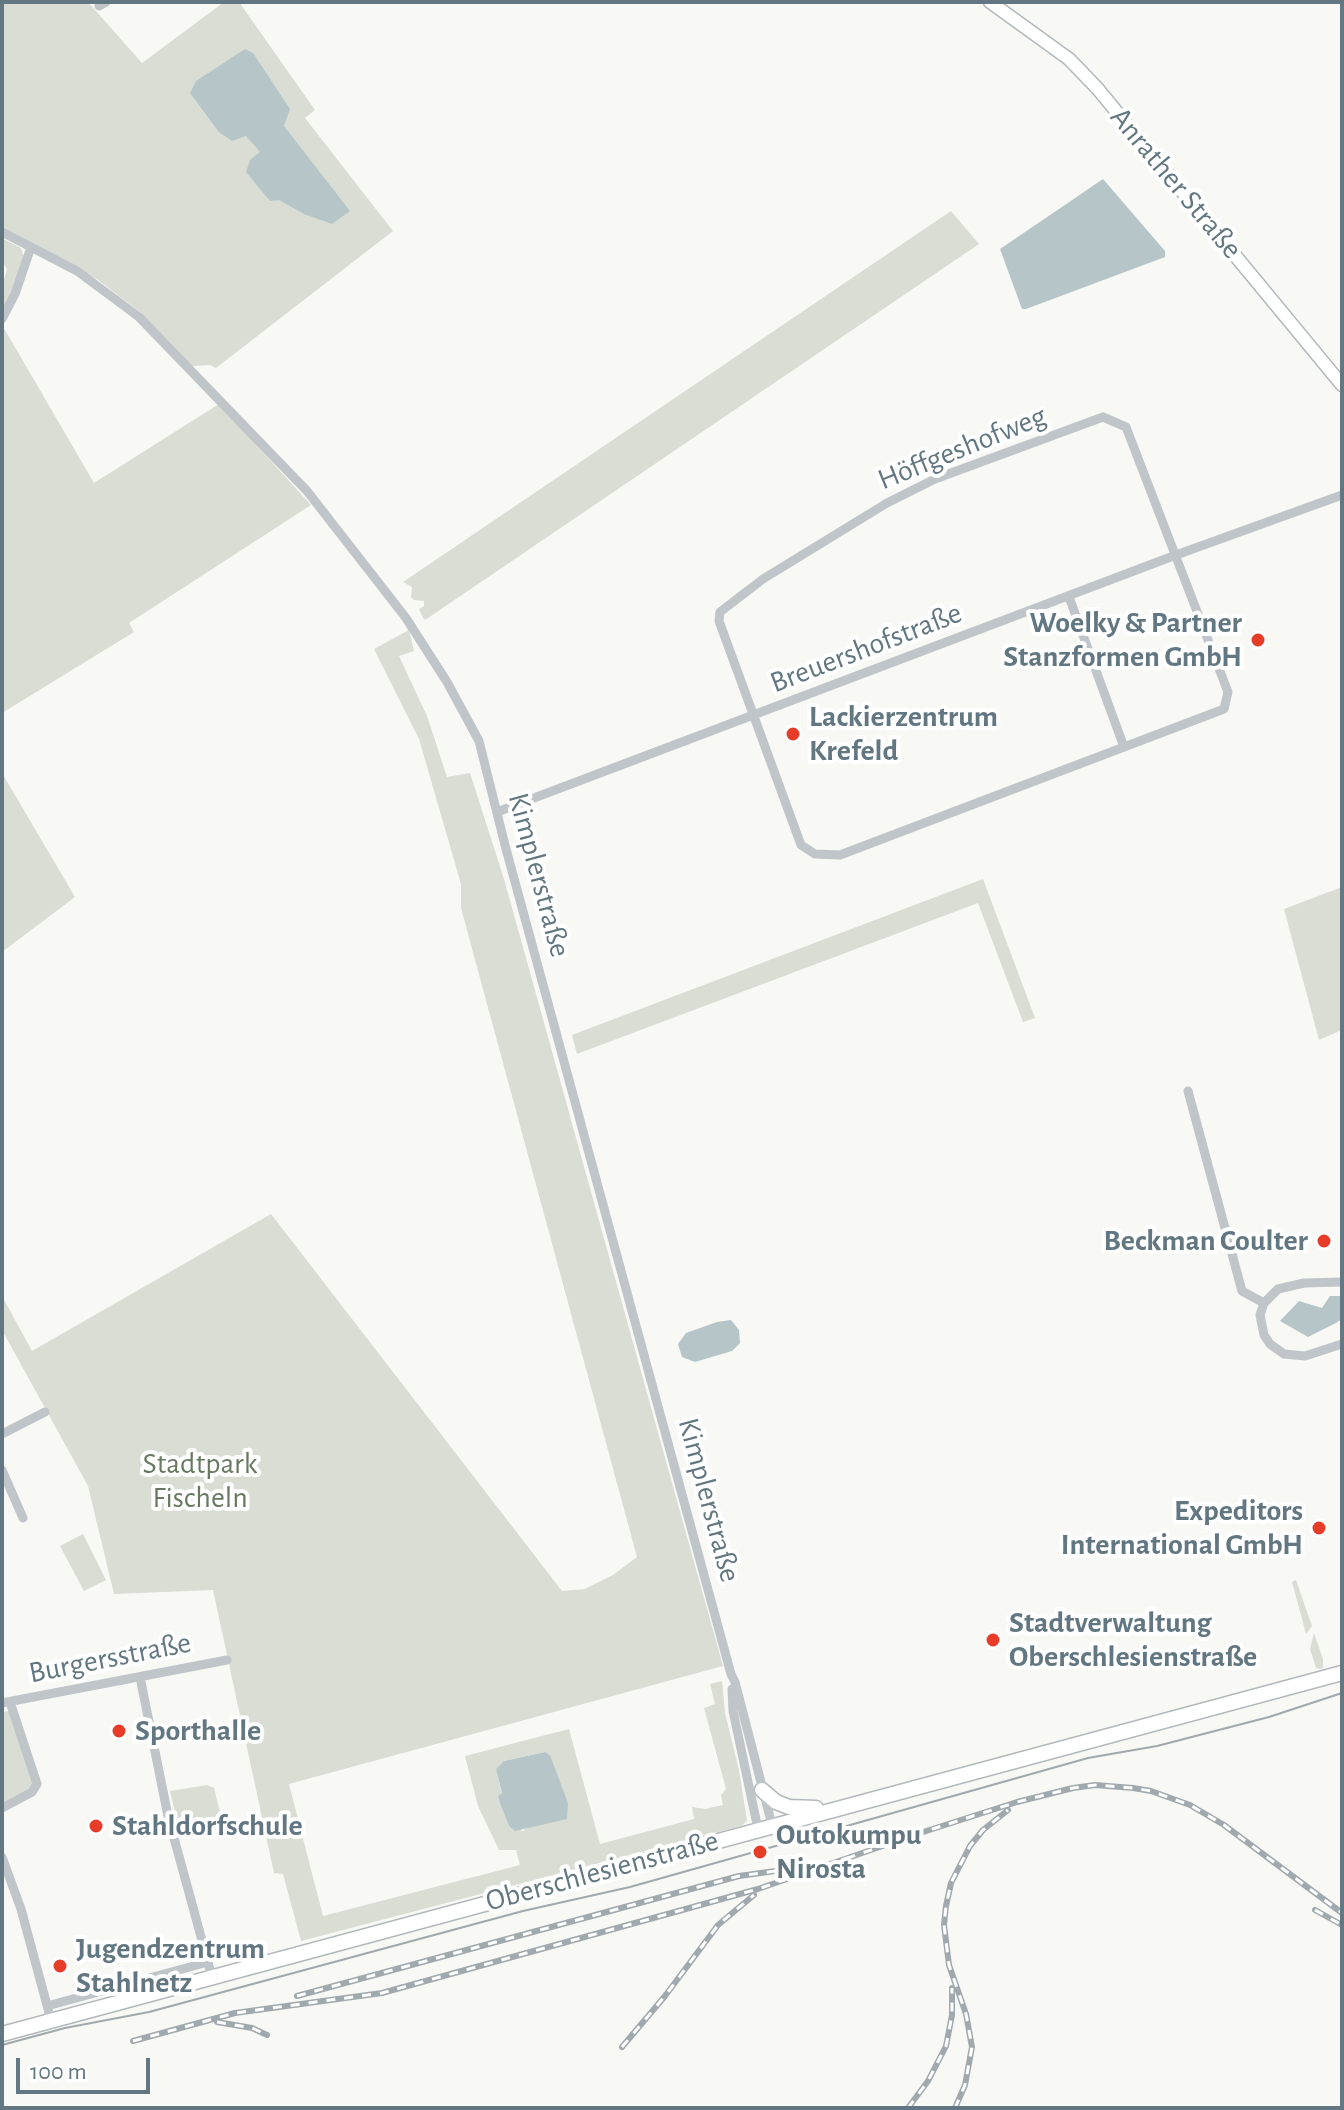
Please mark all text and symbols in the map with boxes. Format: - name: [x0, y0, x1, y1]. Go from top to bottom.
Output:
- street label: Anrather Straße: [1102, 100, 1250, 266]
- street label: Höffgeshofweg: [873, 398, 1051, 498]
- street label: Breuershofstraße: [765, 595, 967, 701]
- place label: Woelky & Partner Stanzformen GmbH: [1003, 605, 1242, 676]
- marker: Woelky & Partner Stanzformen GmbH: [1249, 631, 1267, 649]
- place label: Lackierzentrum Krefeld: [809, 699, 998, 770]
- marker: Lackierzentrum Krefeld: [784, 725, 802, 743]
- street label: Kimplerstraße: [500, 789, 578, 961]
- place label: Beckman Coulter: [1104, 1223, 1308, 1259]
- marker: Beckman Coulter: [1315, 1232, 1333, 1250]
- street label: Kimplerstraße: [670, 1414, 748, 1586]
- park label: Stadtpark Fischeln: [143, 1446, 257, 1516]
- place label: Expeditors International GmbH: [1061, 1493, 1303, 1564]
- marker: Expeditors International GmbH: [1310, 1519, 1328, 1537]
- place label: Stadtverwaltung Oberschlesienstraße: [1009, 1605, 1257, 1676]
- street label: Burgersstraße: [26, 1625, 194, 1691]
- marker: Stadtverwaltung Oberschlesienstraße: [984, 1631, 1002, 1649]
- place label: Sporthalle: [135, 1713, 261, 1749]
- marker: Sporthalle: [110, 1722, 128, 1740]
- place label: Stahldorfschule: [112, 1808, 303, 1844]
- marker: Stahldorfschule: [87, 1817, 105, 1835]
- place label: Outokumpu Nirosta: [776, 1817, 921, 1888]
- street label: Oberschlesienstraße: [482, 1823, 722, 1919]
- marker: Outokumpu Nirosta: [751, 1843, 769, 1861]
- place label: Jugendzentrum Stahlnetz: [76, 1931, 265, 2002]
- marker: Jugendzentrum Stahlnetz: [51, 1957, 69, 1975]
- scale bar: [20, 2042, 154, 2092]
- text: 100 m: [30, 2060, 87, 2084]

